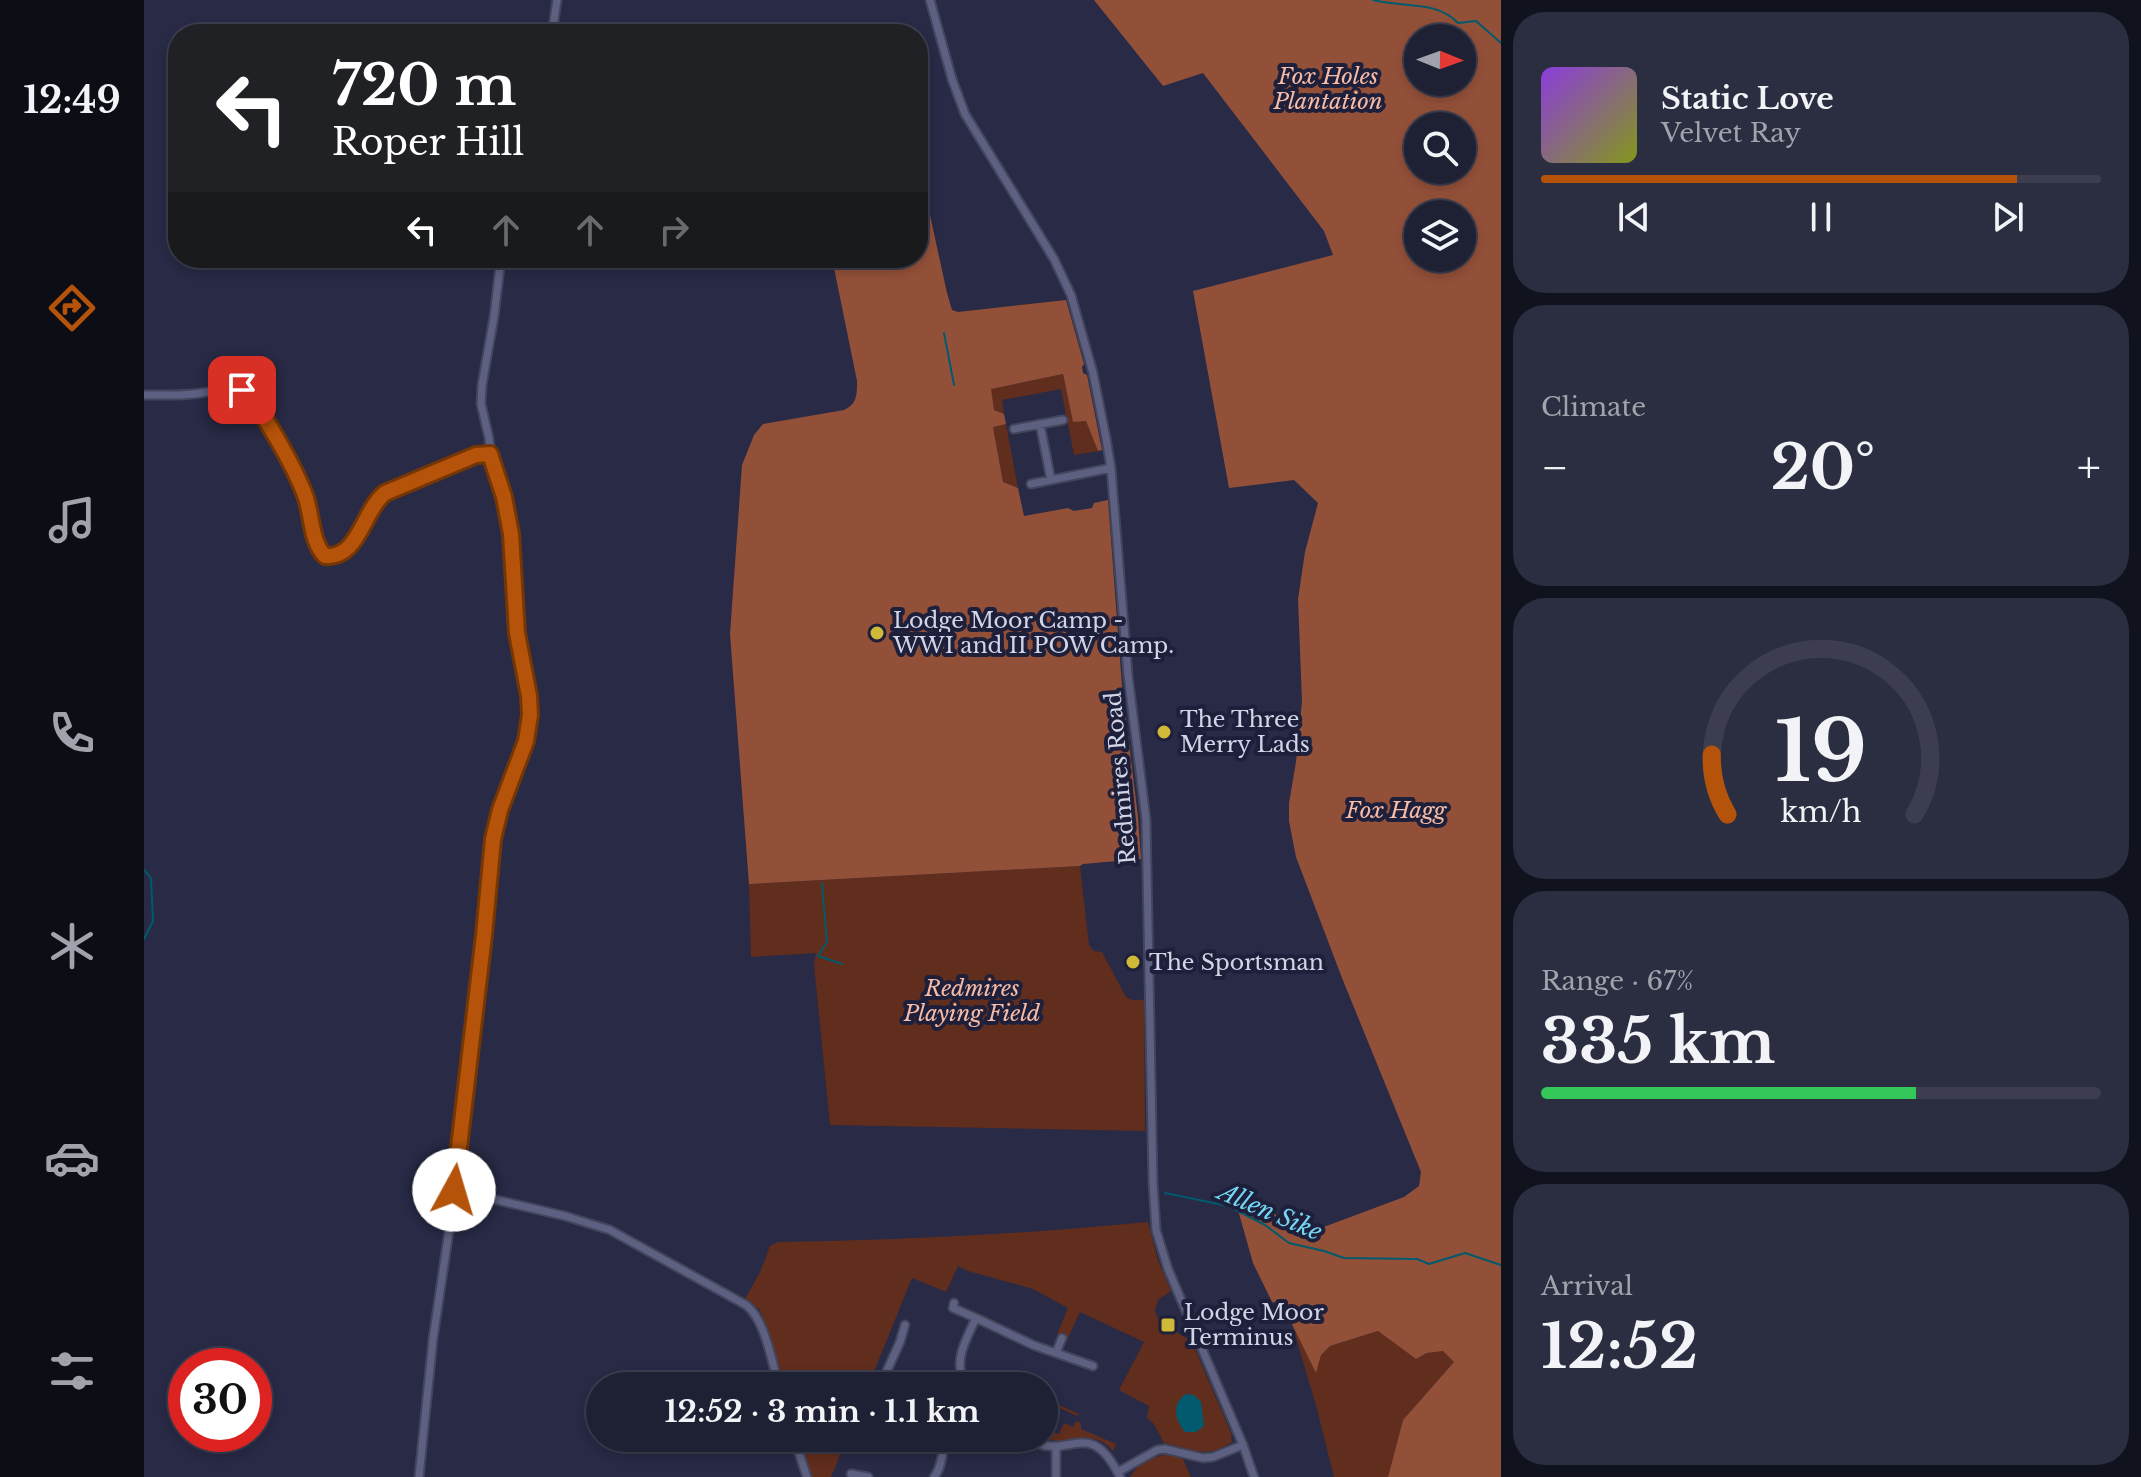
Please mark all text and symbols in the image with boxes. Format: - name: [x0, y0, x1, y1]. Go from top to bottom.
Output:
- north arrow: [1404, 24, 1476, 96]
- map controls: [1404, 24, 1476, 272]
- text: 720 m: [332, 51, 516, 120]
- icon: left: [200, 56, 304, 160]
- park label: Fox Holes Plantation: [1272, 63, 1383, 115]
- text: 12:49: [23, 78, 121, 123]
- text: Static Love: [1661, 80, 1834, 117]
- button: search: [1404, 112, 1476, 184]
- text: Velvet Ray: [1661, 117, 1801, 149]
- text: Roper Hill: [332, 120, 524, 165]
- icon: previous: [1612, 195, 1656, 239]
- icon: pause: [1799, 195, 1843, 239]
- icon: next: [1986, 195, 2030, 239]
- button: layers: [1404, 200, 1476, 272]
- icon: left: [400, 208, 444, 252]
- icon: ahead: [484, 208, 528, 252]
- icon: ahead: [568, 208, 612, 252]
- icon: right: [652, 208, 696, 252]
- icon: directions: [44, 280, 100, 336]
- pin: [208, 356, 276, 424]
- icon: arrive: [220, 368, 264, 412]
- text: Climate: [1541, 391, 1646, 423]
- text: 20°: [1771, 431, 1875, 505]
- text: −: [1541, 440, 1569, 495]
- text: +: [2077, 440, 2101, 495]
- icon: music: [44, 492, 100, 548]
- place label: Lodge Moor Camp - WWI and II POW Camp.: [892, 607, 1174, 659]
- marker: Lodge Moor Camp - WWI and II POW Camp.: [868, 624, 886, 642]
- street label: Redmires Road: [1099, 690, 1142, 866]
- text: 19: [1775, 699, 1867, 802]
- icon: phone: [44, 705, 100, 761]
- place label: The Three Merry Lads: [1180, 706, 1310, 758]
- marker: The Three Merry Lads: [1155, 723, 1173, 741]
- text: km/h: [1780, 794, 1862, 830]
- park label: Fox Hagg: [1345, 797, 1448, 824]
- icon: climate: [44, 918, 100, 974]
- place label: The Sportsman: [1149, 949, 1324, 976]
- marker: The Sportsman: [1124, 953, 1142, 971]
- text: Range · 67%: [1541, 965, 1694, 997]
- park label: Redmires Playing Field: [903, 975, 1041, 1027]
- text: 335 km: [1541, 1005, 1775, 1079]
- icon: car: [44, 1130, 100, 1186]
- position arrow: [412, 1148, 496, 1232]
- water label: Allen Sike: [1211, 1176, 1326, 1246]
- text: Arrival: [1541, 1270, 1633, 1302]
- place label: Lodge Moor Terminus: [1184, 1299, 1324, 1351]
- text: 12:52: [1541, 1310, 1698, 1384]
- marker: Lodge Moor Terminus: [1159, 1316, 1177, 1334]
- icon: filters: [44, 1343, 100, 1399]
- speed limit sign: 30: [168, 1348, 272, 1452]
- text: 12:52 · 3 min · 1.1 km: [664, 1393, 980, 1430]

